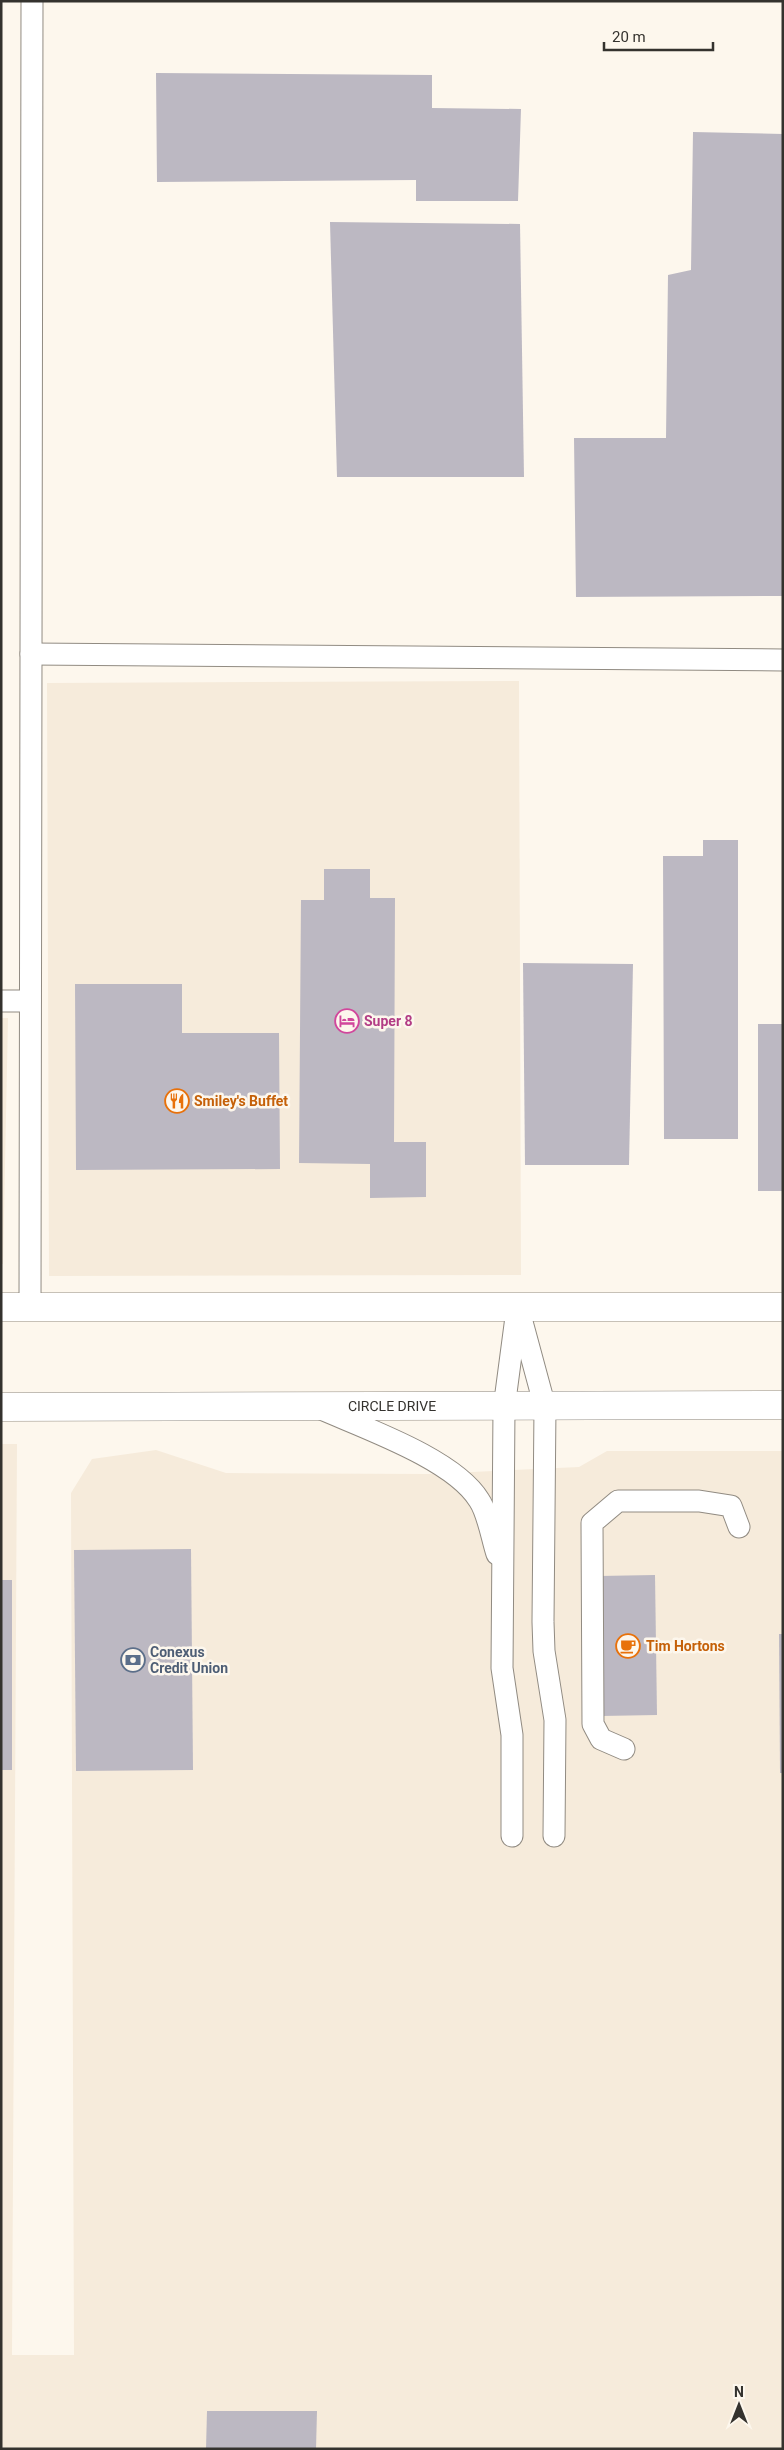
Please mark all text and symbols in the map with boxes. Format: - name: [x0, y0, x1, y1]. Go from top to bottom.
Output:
- scale bar: [604, 20, 713, 52]
- text: 20 m: [612, 28, 646, 46]
- hotel icon: Super 8: [334, 1008, 360, 1034]
- place label: Super 8: [364, 1013, 413, 1029]
- restaurant icon: Smiley's Buffet: [164, 1088, 190, 1114]
- place label: Smiley's Buffet: [194, 1093, 288, 1109]
- street label: CIRCLE DRIVE: [348, 1398, 436, 1414]
- cafe icon: Tim Hortons: [615, 1633, 641, 1659]
- place label: Tim Hortons: [646, 1638, 725, 1654]
- place label: Conexus Credit Union: [150, 1644, 228, 1676]
- bank icon: Conexus Credit Union: [120, 1647, 146, 1673]
- north arrow: [714, 2380, 764, 2430]
- text: N: [734, 2384, 744, 2400]

